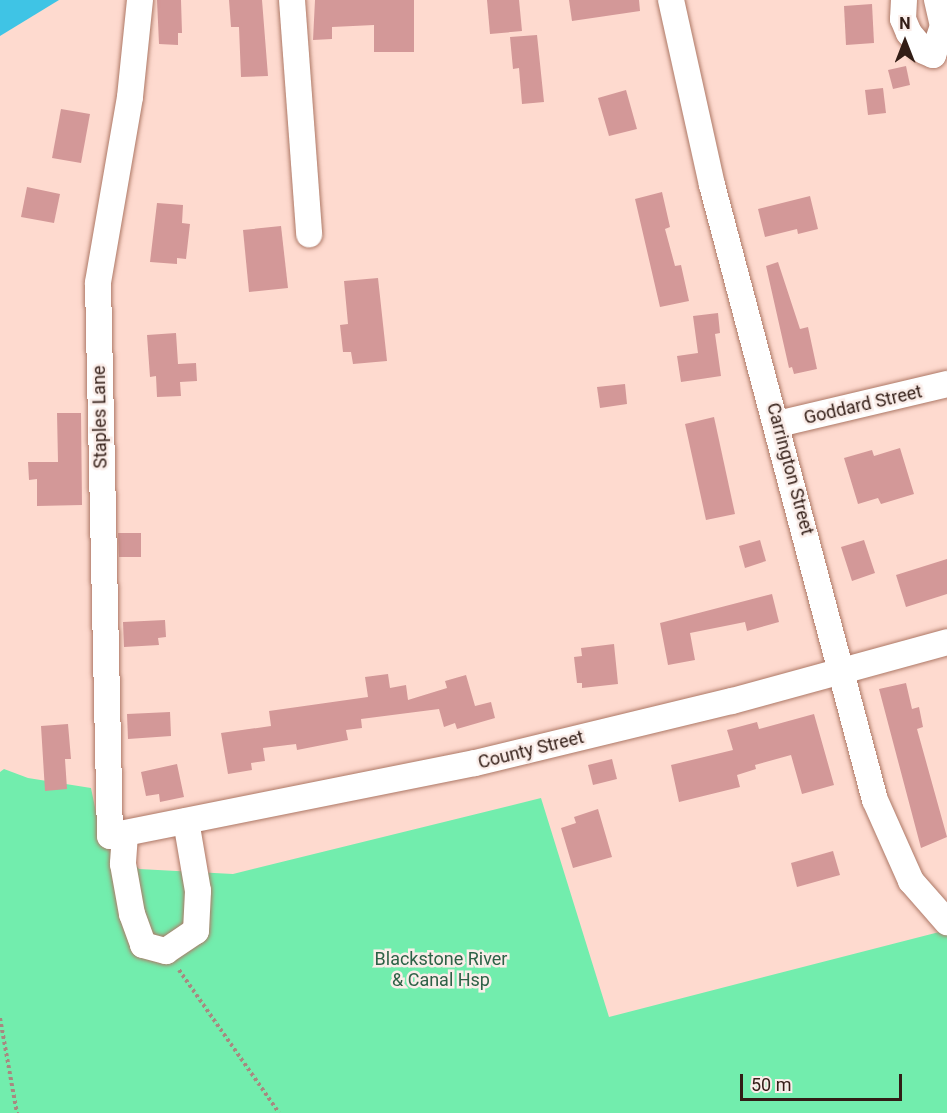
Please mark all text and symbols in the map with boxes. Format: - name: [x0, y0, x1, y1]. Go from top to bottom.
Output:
- north arrow: [875, 12, 935, 72]
- text: N: [899, 14, 911, 33]
- street label: Staples Lane: [88, 365, 112, 469]
- street label: Goddard Street: [802, 381, 924, 429]
- street label: Carrington Street: [762, 401, 818, 537]
- street label: County Street: [476, 726, 586, 774]
- park label: Blackstone River & Canal Hsp: [375, 949, 507, 992]
- scale bar: [743, 1062, 905, 1100]
- text: 50 m: [751, 1074, 791, 1095]

